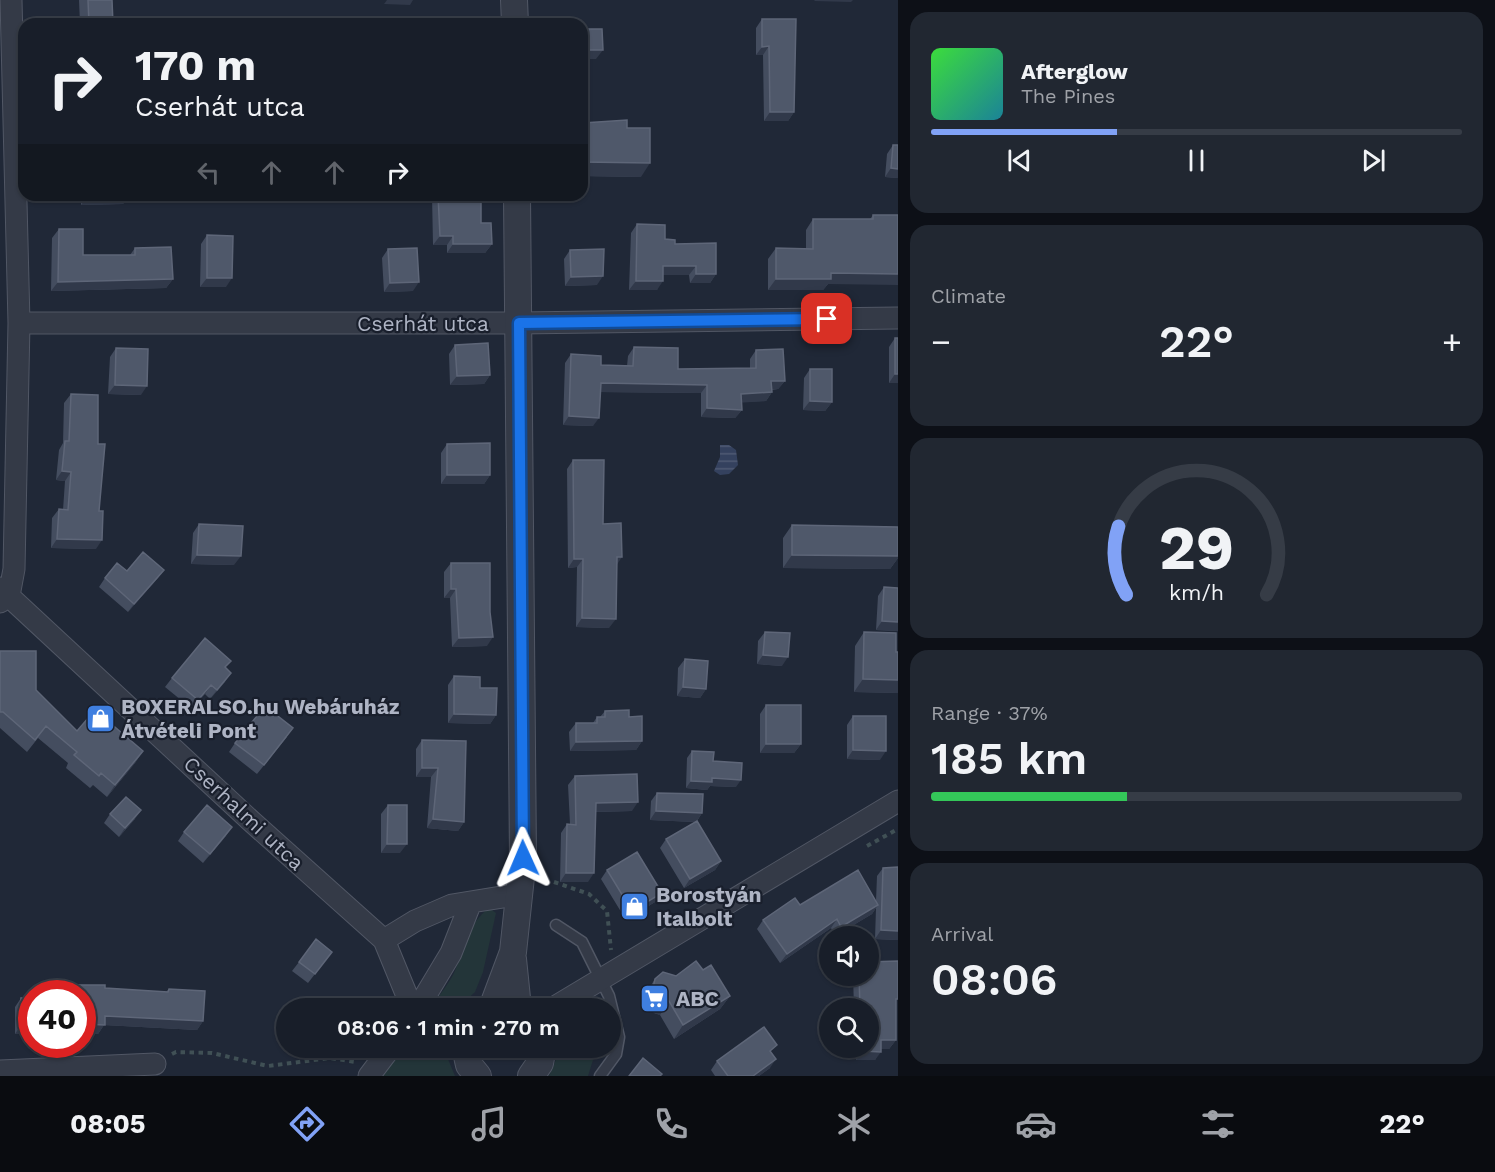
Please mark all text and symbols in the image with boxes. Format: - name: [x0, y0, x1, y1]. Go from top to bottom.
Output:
- text: 170 m: [135, 41, 256, 90]
- icon: right: [36, 42, 114, 120]
- text: Afterglow: [1021, 59, 1128, 84]
- text: The Pines: [1021, 84, 1115, 108]
- text: Cserhát utca: [135, 91, 305, 123]
- icon: previous: [1003, 144, 1036, 177]
- icon: pause: [1180, 144, 1213, 177]
- icon: next: [1357, 144, 1390, 177]
- icon: left: [192, 156, 225, 189]
- icon: ahead: [255, 156, 288, 189]
- icon: ahead: [318, 156, 351, 189]
- icon: right: [381, 156, 414, 189]
- text: Climate: [931, 284, 1006, 308]
- pin: [801, 293, 852, 344]
- icon: arrive: [810, 302, 843, 335]
- street label: Cserhát utca: [357, 311, 489, 336]
- text: 22°: [1159, 315, 1234, 368]
- text: −: [931, 322, 951, 361]
- text: +: [1442, 322, 1462, 361]
- text: 29: [1159, 511, 1234, 584]
- text: km/h: [1169, 580, 1224, 605]
- place label: BOXERALSO.hu Webáruház Átvételi Pont: [121, 694, 400, 743]
- text: Range · 37%: [931, 701, 1048, 725]
- shop icon: BOXERALSO.hu Webáruház Átvételi Pont: [84, 702, 116, 734]
- text: 185 km: [931, 732, 1087, 785]
- street label: Cserhalmi utca: [179, 751, 310, 875]
- position arrow: [491, 826, 555, 890]
- place label: Borostyán Italbolt: [656, 882, 762, 931]
- shop icon: Borostyán Italbolt: [619, 890, 651, 922]
- text: Arrival: [931, 922, 993, 946]
- map controls: [819, 926, 879, 1058]
- button: sound: [819, 926, 879, 986]
- text: 08:06: [931, 953, 1057, 1006]
- speed limit sign: 40: [18, 980, 96, 1058]
- supermarket icon: ABC: [639, 982, 671, 1014]
- place label: ABC: [676, 986, 719, 1011]
- button: search: [819, 998, 879, 1058]
- text: 08:06 · 1 min · 270 m: [337, 1015, 560, 1040]
- icon: directions: [286, 1103, 328, 1145]
- icon: music: [468, 1103, 510, 1145]
- icon: phone: [650, 1103, 692, 1145]
- icon: climate: [833, 1103, 875, 1145]
- icon: car: [1015, 1103, 1057, 1145]
- icon: filters: [1197, 1103, 1239, 1145]
- text: 08:05: [70, 1108, 146, 1140]
- text: 22°: [1379, 1108, 1425, 1140]

